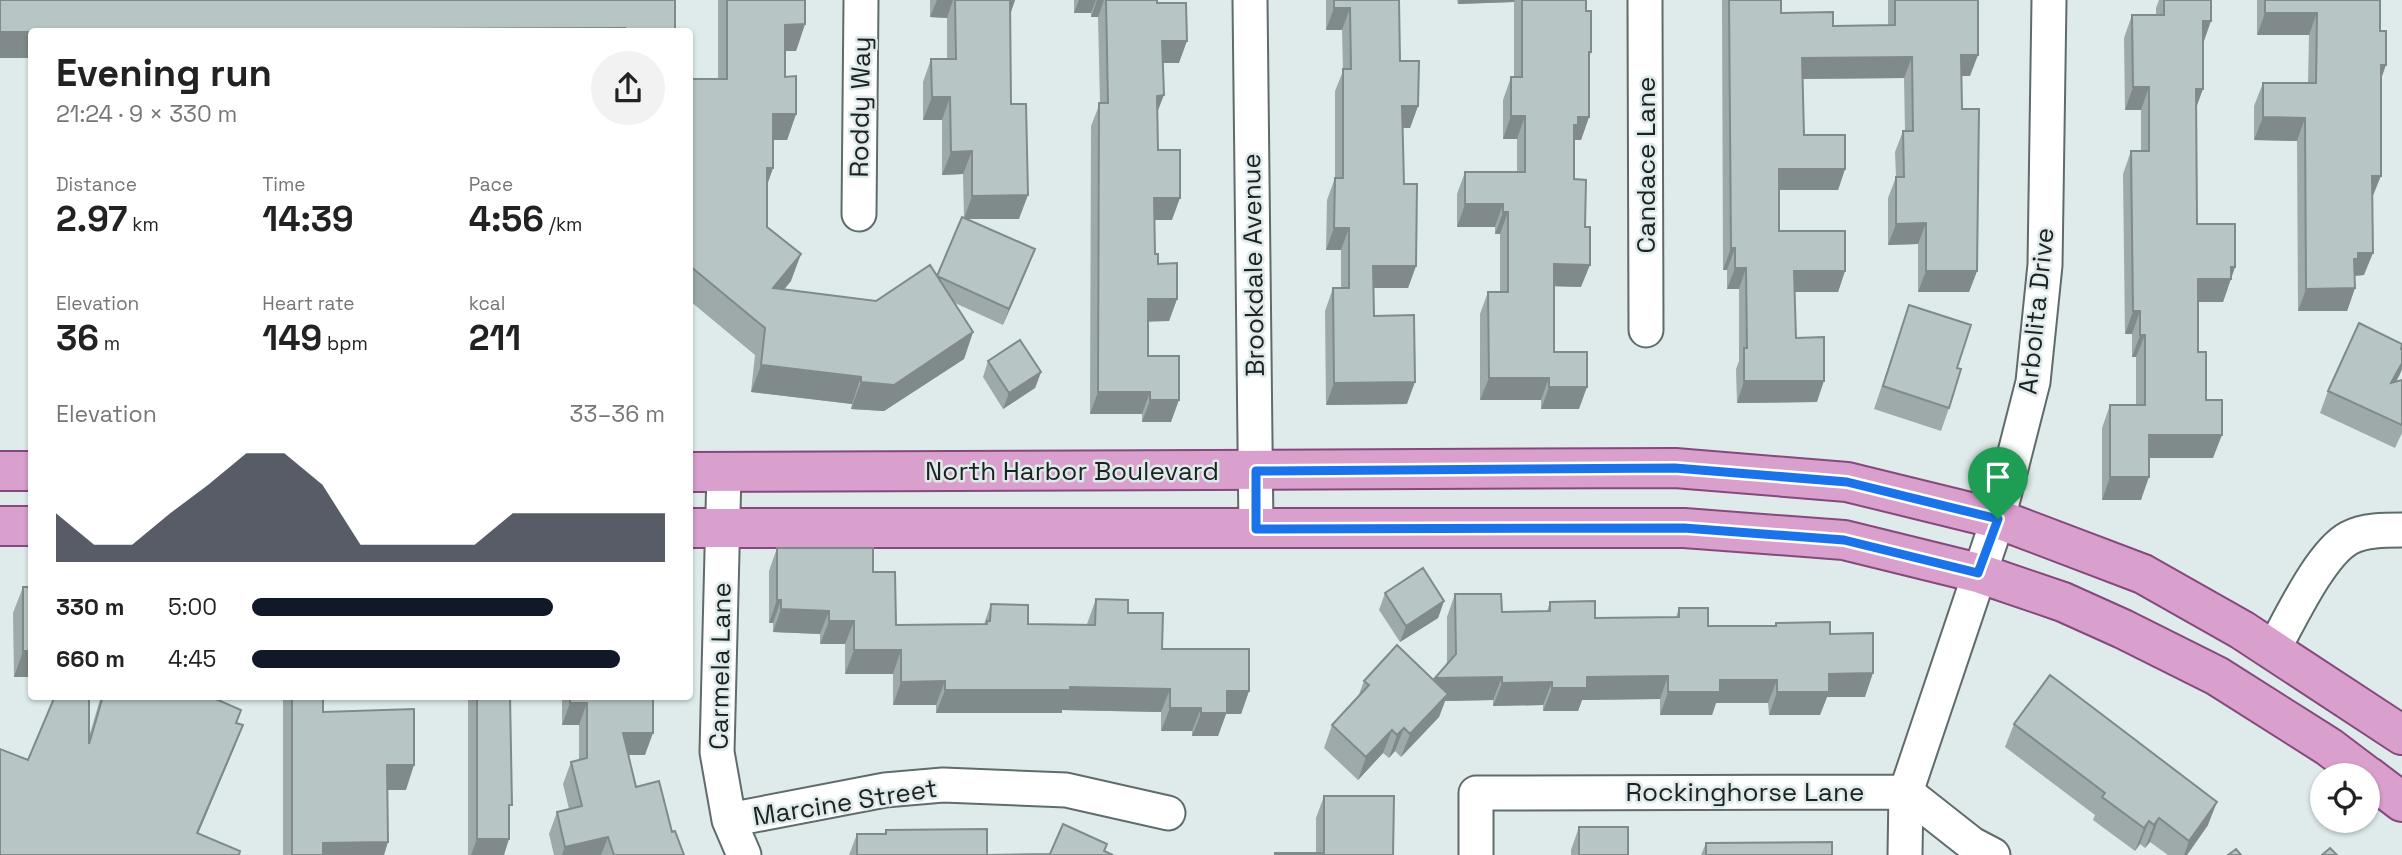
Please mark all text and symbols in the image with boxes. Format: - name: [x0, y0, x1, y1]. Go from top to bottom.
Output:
- street label: Roddy Way: [842, 36, 878, 178]
- text: Evening run: [56, 49, 272, 97]
- button: share: [591, 51, 665, 125]
- street label: Candace Lane: [1629, 76, 1663, 254]
- text: 21:24 · 9 × 330 m: [56, 99, 237, 129]
- street label: Brookdale Avenue: [1234, 153, 1272, 377]
- text: Distance: [56, 172, 137, 197]
- text: Time: [262, 172, 306, 197]
- text: Pace: [469, 172, 513, 197]
- text: 2.97: [56, 197, 127, 241]
- text: 14:39: [262, 197, 354, 241]
- text: 4:56: [469, 197, 544, 241]
- text: km: [127, 212, 159, 237]
- text: /km: [544, 212, 582, 237]
- street label: Arbolita Drive: [2010, 226, 2062, 396]
- text: Elevation: [56, 291, 139, 316]
- text: Heart rate: [262, 291, 355, 316]
- text: kcal: [469, 291, 505, 316]
- text: 36: [56, 316, 99, 360]
- text: 149: [262, 316, 322, 360]
- text: 211: [469, 316, 521, 360]
- text: m: [99, 331, 120, 356]
- text: bpm: [322, 331, 368, 356]
- text: Elevation: [56, 399, 157, 429]
- text: 33–36 m: [570, 399, 665, 429]
- pin: [1968, 447, 2028, 519]
- street label: North Harbor Boulevard: [925, 454, 1219, 488]
- icon: arrive: [1979, 458, 2017, 496]
- street label: Carmela Lane: [702, 582, 738, 750]
- text: 330 m: [56, 592, 124, 622]
- text: 5:00: [168, 592, 217, 622]
- text: 660 m: [56, 644, 125, 674]
- text: 4:45: [168, 644, 216, 674]
- map controls: [2310, 763, 2380, 833]
- button: locate: [2310, 763, 2380, 833]
- street label: Marcine Street: [750, 771, 940, 833]
- street label: Rockinghorse Lane: [1626, 775, 1864, 809]

